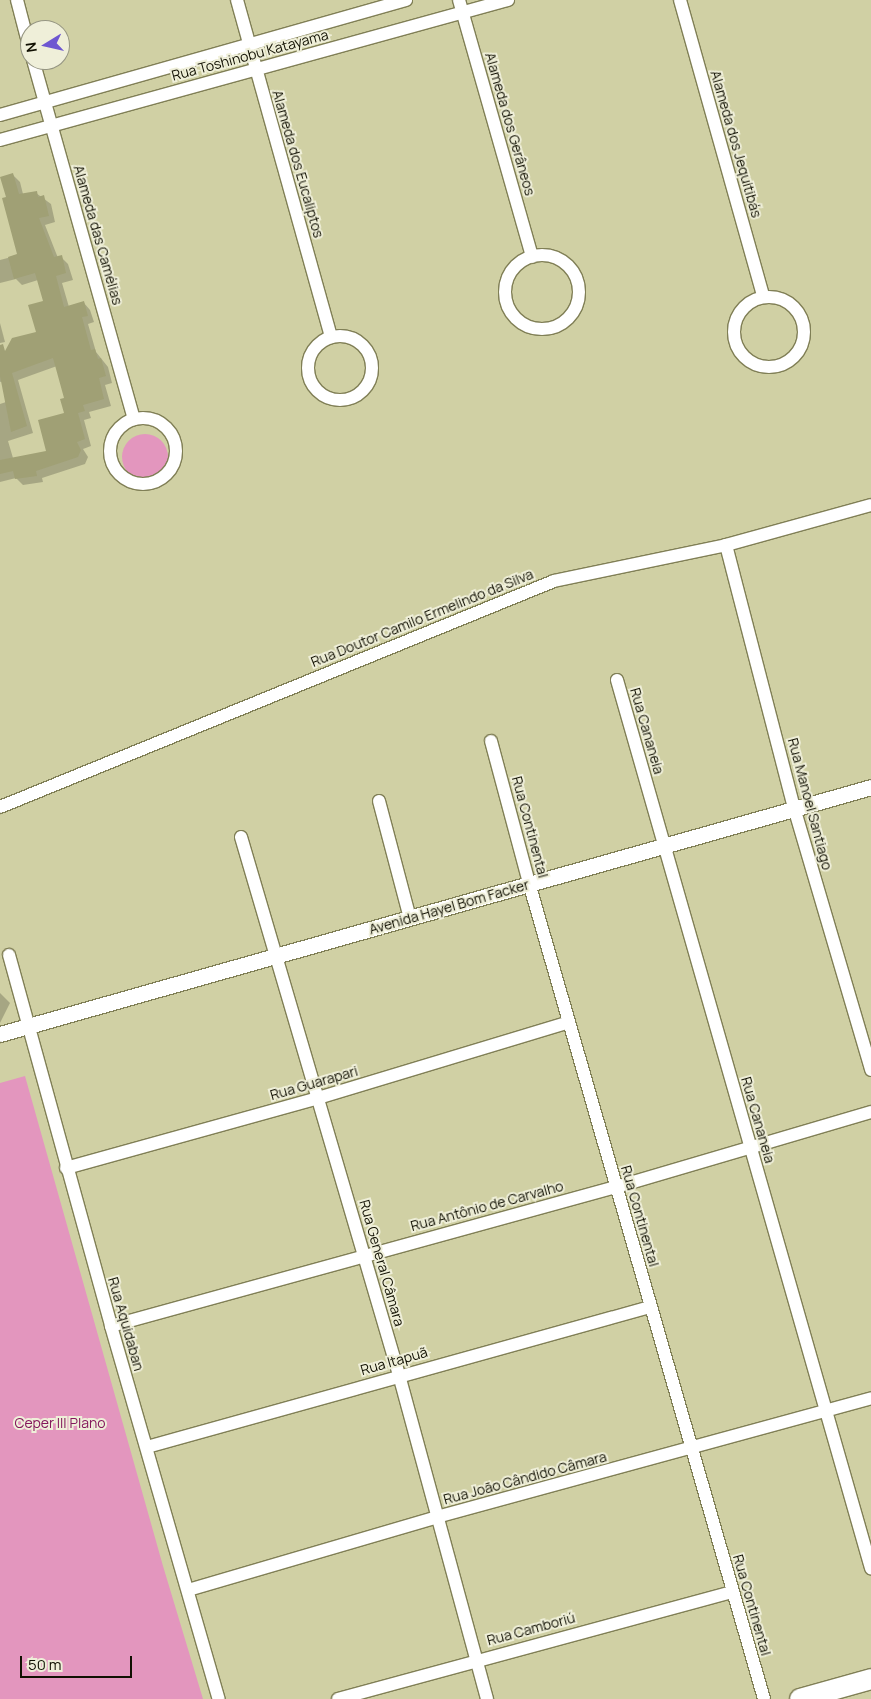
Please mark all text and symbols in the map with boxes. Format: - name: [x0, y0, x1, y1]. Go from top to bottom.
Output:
- north arrow: [20, 20, 70, 70]
- street label: Rua Toshinobu Katayama: [170, 26, 330, 84]
- text: N: [21, 41, 41, 54]
- street label: Alameda dos Gerâneos: [482, 51, 538, 197]
- street label: Alameda dos Jequitibás: [707, 68, 765, 220]
- street label: Alameda dos Eucaliptos: [269, 88, 327, 240]
- street label: Alameda das Camélias: [70, 163, 126, 307]
- street label: Rua Doutor Camilo Ermelindo da Silva: [308, 566, 536, 670]
- street label: Rua Cananeia: [627, 686, 667, 776]
- street label: Rua Manoel Santiago: [784, 736, 836, 872]
- street label: Rua Continental: [508, 774, 552, 880]
- street label: Avenida Hayel Bom Facker: [367, 876, 531, 938]
- street label: Rua Guarapari: [268, 1062, 360, 1104]
- street label: Rua Cananeia: [738, 1075, 778, 1165]
- street label: Rua Continental: [618, 1163, 662, 1269]
- street label: Rua Antônio de Carvalho: [409, 1177, 565, 1235]
- street label: Rua General Câmara: [356, 1198, 408, 1328]
- street label: Rua Aquidaban: [105, 1275, 147, 1373]
- street label: Rua Itapuã: [359, 1343, 429, 1379]
- park label: Ceper III Plano: [15, 1415, 105, 1431]
- street label: Rua João Cândido Câmara: [442, 1448, 608, 1508]
- street label: Rua Continental: [730, 1552, 774, 1658]
- street label: Rua Camboriú: [485, 1609, 577, 1649]
- scale bar: [22, 1646, 135, 1678]
- text: 50 m: [28, 1654, 62, 1675]

